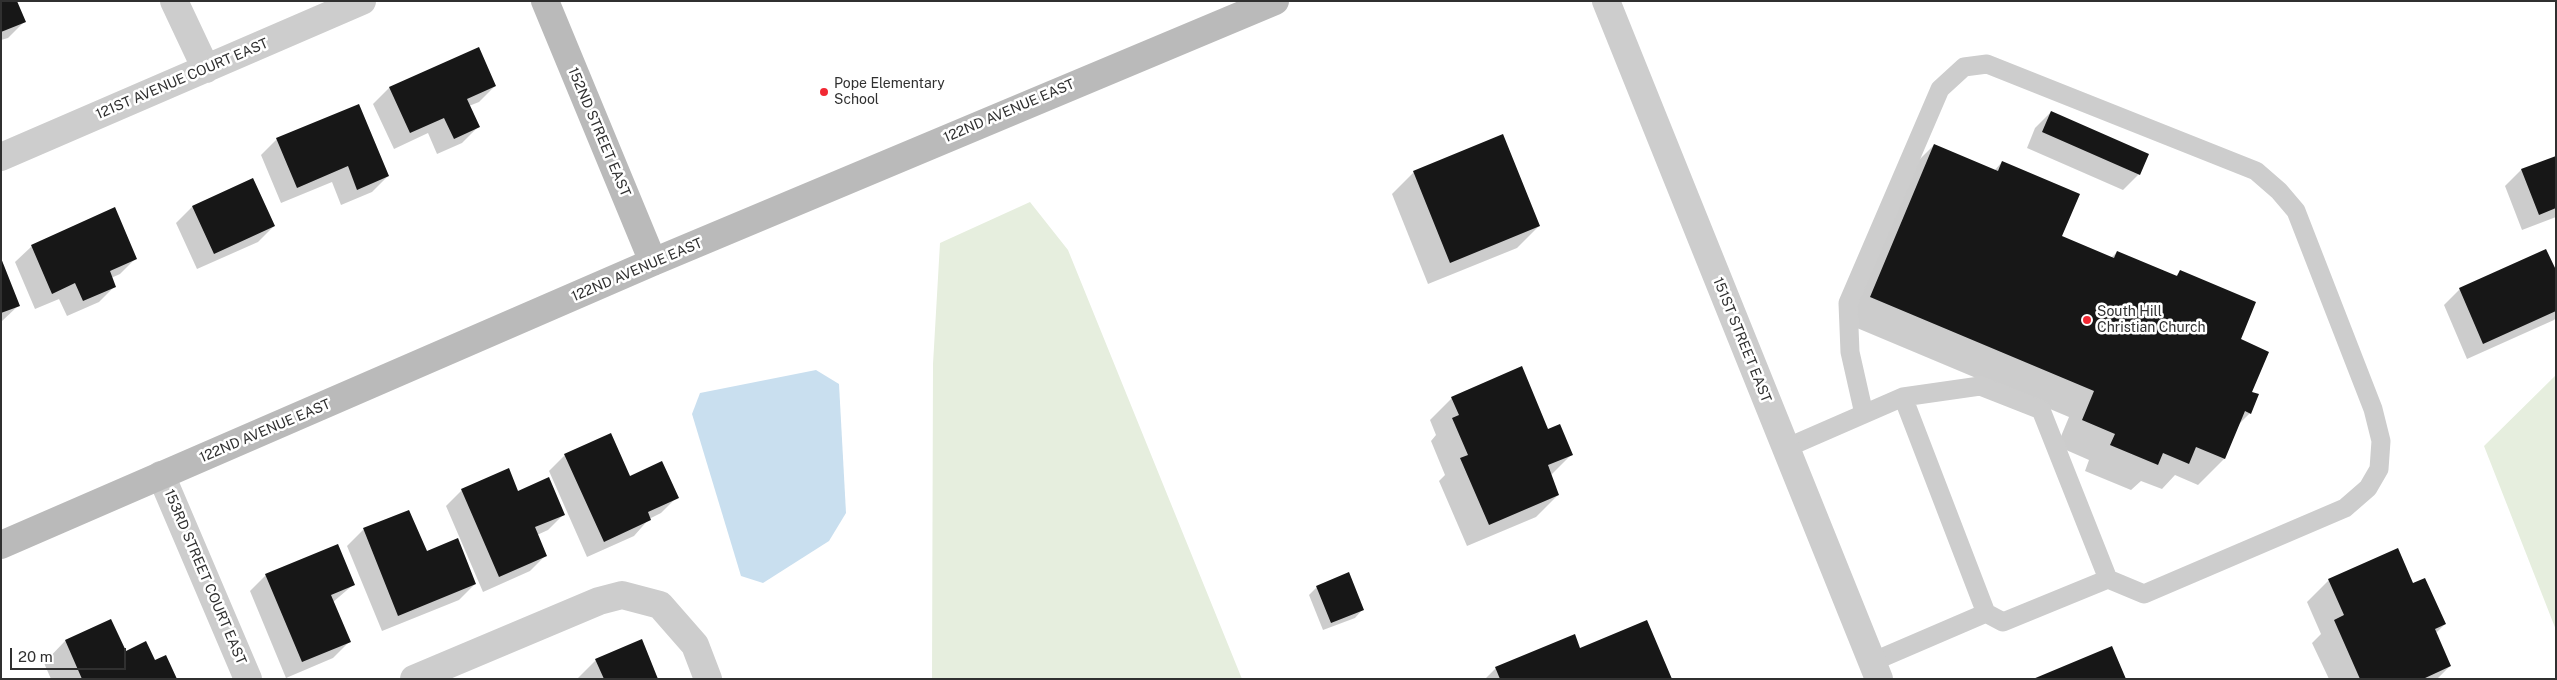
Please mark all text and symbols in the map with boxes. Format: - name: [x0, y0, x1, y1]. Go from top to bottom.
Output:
- street label: 121ST AVENUE COURT EAST: [93, 35, 271, 123]
- street label: 152ND STREET EAST: [564, 65, 634, 199]
- place label: Pope Elementary School: [834, 76, 945, 108]
- street label: 122ND AVENUE EAST: [941, 76, 1077, 146]
- marker: Pope Elementary School: [818, 86, 830, 98]
- street label: 122ND AVENUE EAST: [569, 235, 705, 305]
- street label: 151ST STREET EAST: [1709, 275, 1775, 405]
- place label: South Hill Christian Church: [2097, 304, 2206, 336]
- marker: South Hill Christian Church: [2081, 314, 2093, 326]
- street label: 122ND AVENUE EAST: [197, 396, 333, 466]
- street label: 153RD STREET COURT EAST: [160, 487, 250, 667]
- scale bar: [12, 638, 129, 670]
- text: 20 m: [18, 648, 53, 665]

